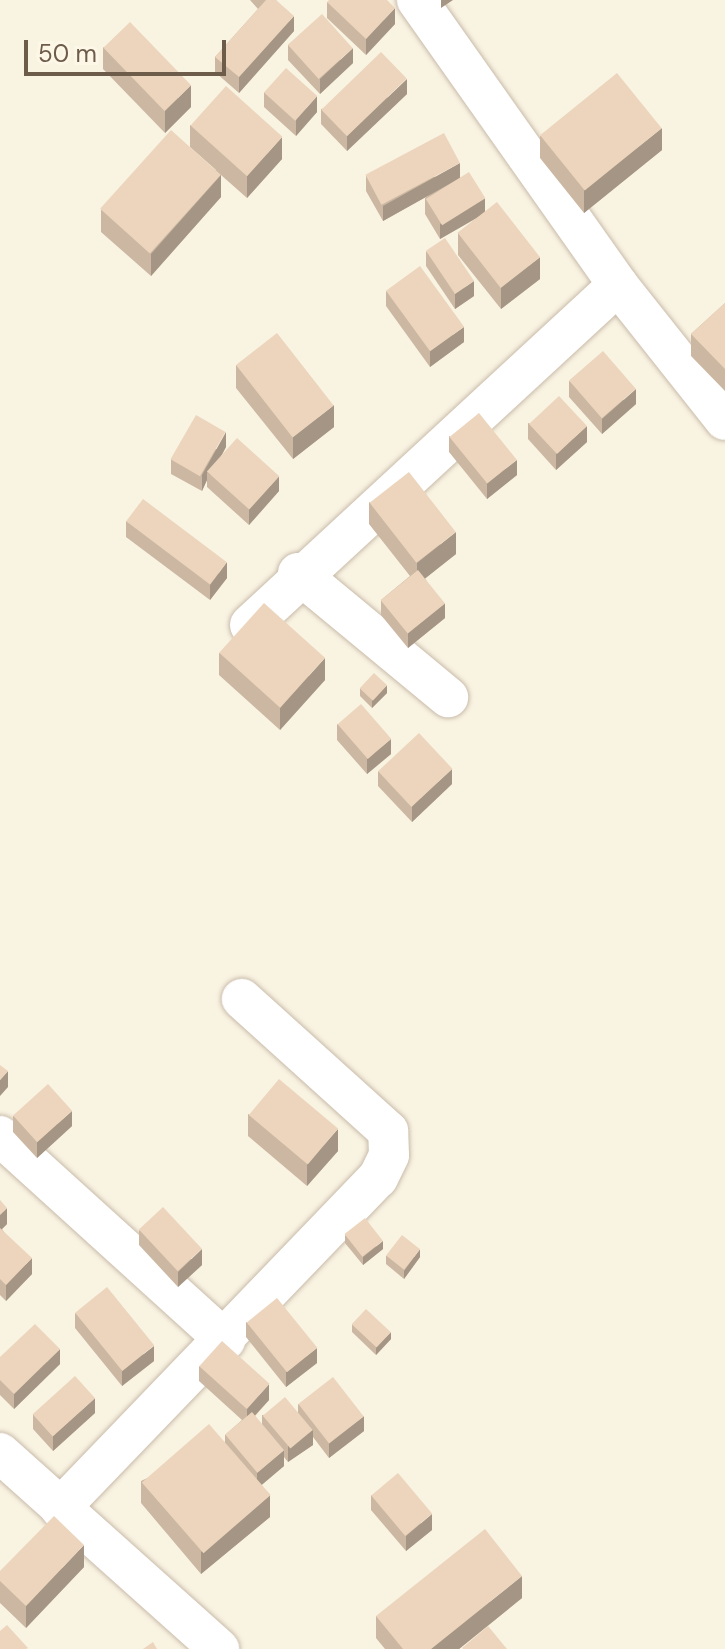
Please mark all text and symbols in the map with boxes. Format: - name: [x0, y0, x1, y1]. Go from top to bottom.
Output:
- scale bar: [28, 24, 230, 74]
- text: 50 m: [38, 38, 97, 69]

